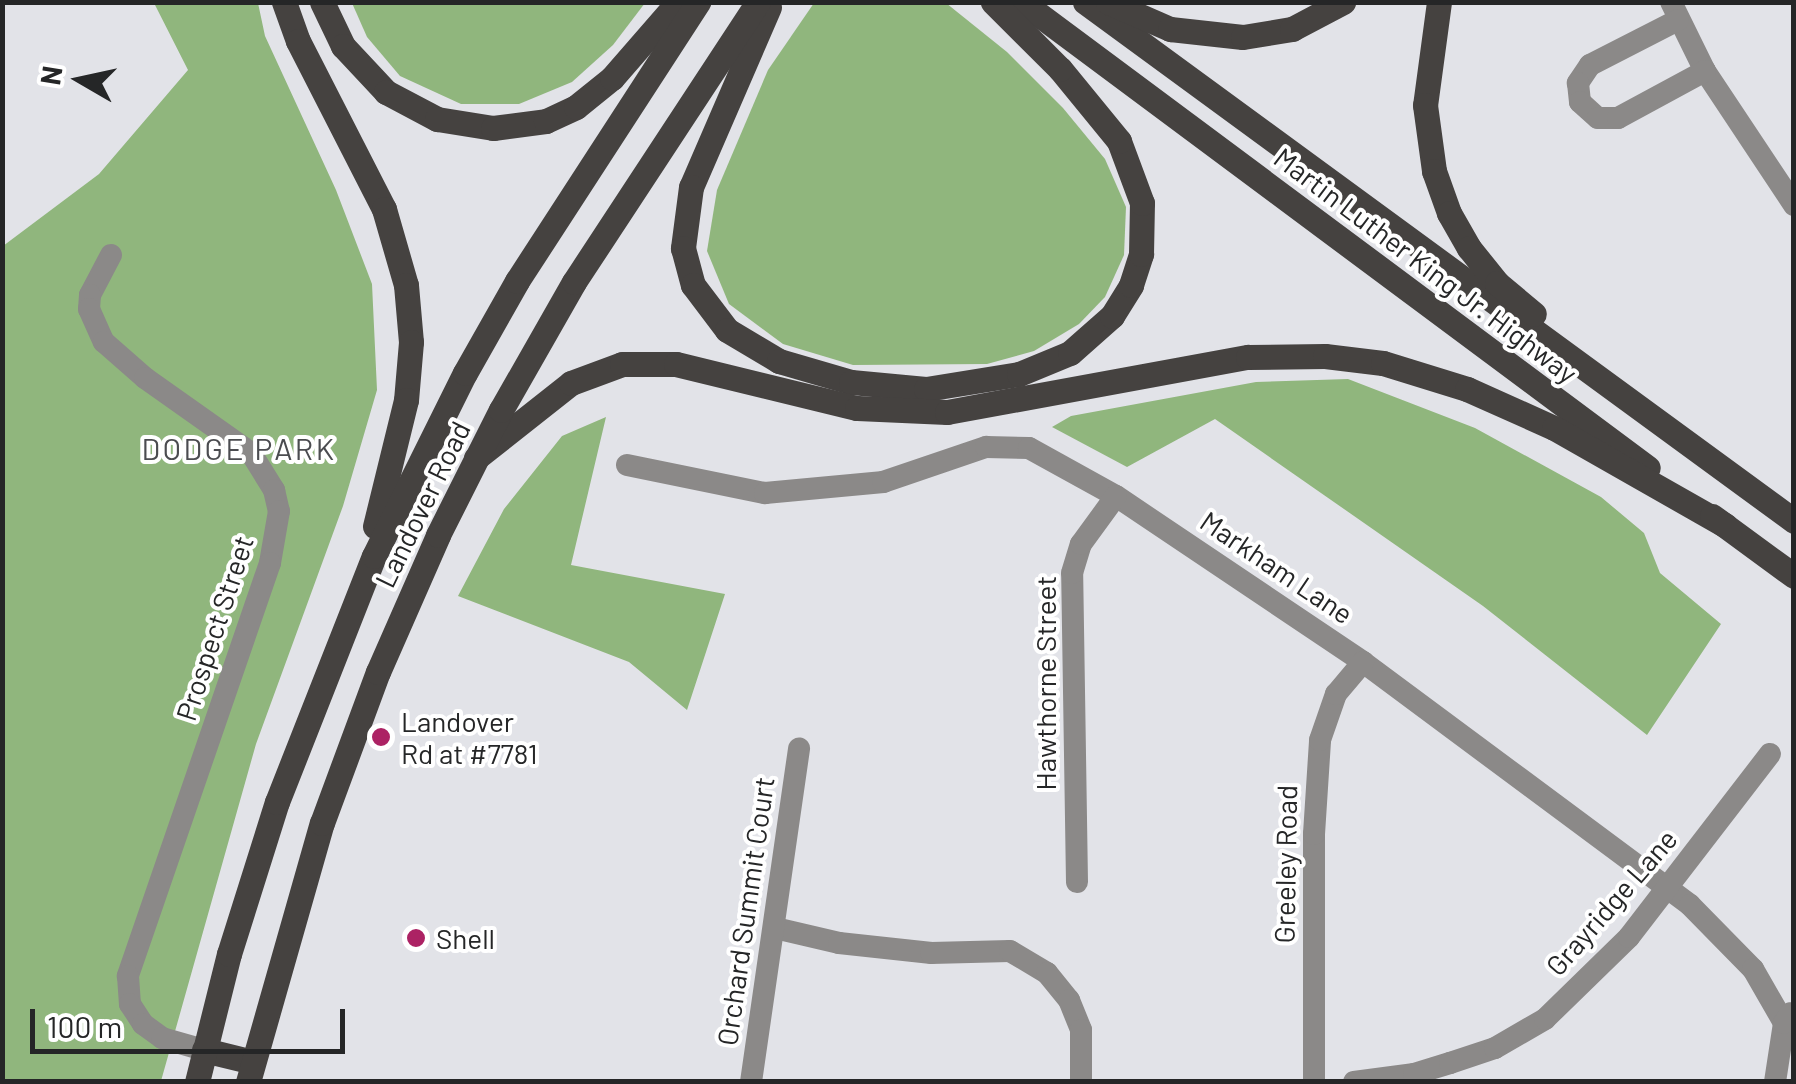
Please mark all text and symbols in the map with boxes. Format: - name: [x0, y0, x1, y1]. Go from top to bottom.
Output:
- north arrow: [30, 30, 130, 130]
- text: N: [32, 63, 69, 87]
- street label: Martin Luther King Jr. Highway: [1268, 140, 1584, 390]
- street label: Landover Road: [367, 415, 477, 593]
- district label: DODGE PARK: [141, 430, 337, 466]
- street label: Markham Lane: [1194, 504, 1360, 630]
- street label: Prospect Street: [168, 531, 260, 725]
- street label: Hawthorne Street: [1028, 575, 1062, 791]
- place label: Landover Rd at #7781: [401, 704, 537, 770]
- marker: Landover Rd at #7781: [370, 726, 392, 748]
- street label: Orchard Summit Court: [710, 774, 780, 1048]
- street label: Greeley Road: [1267, 784, 1303, 944]
- street label: Grayridge Lane: [1538, 822, 1684, 982]
- place label: Shell: [436, 921, 495, 955]
- marker: Shell: [405, 927, 427, 949]
- scale bar: [35, 989, 350, 1051]
- text: 100 m: [47, 1008, 122, 1044]

